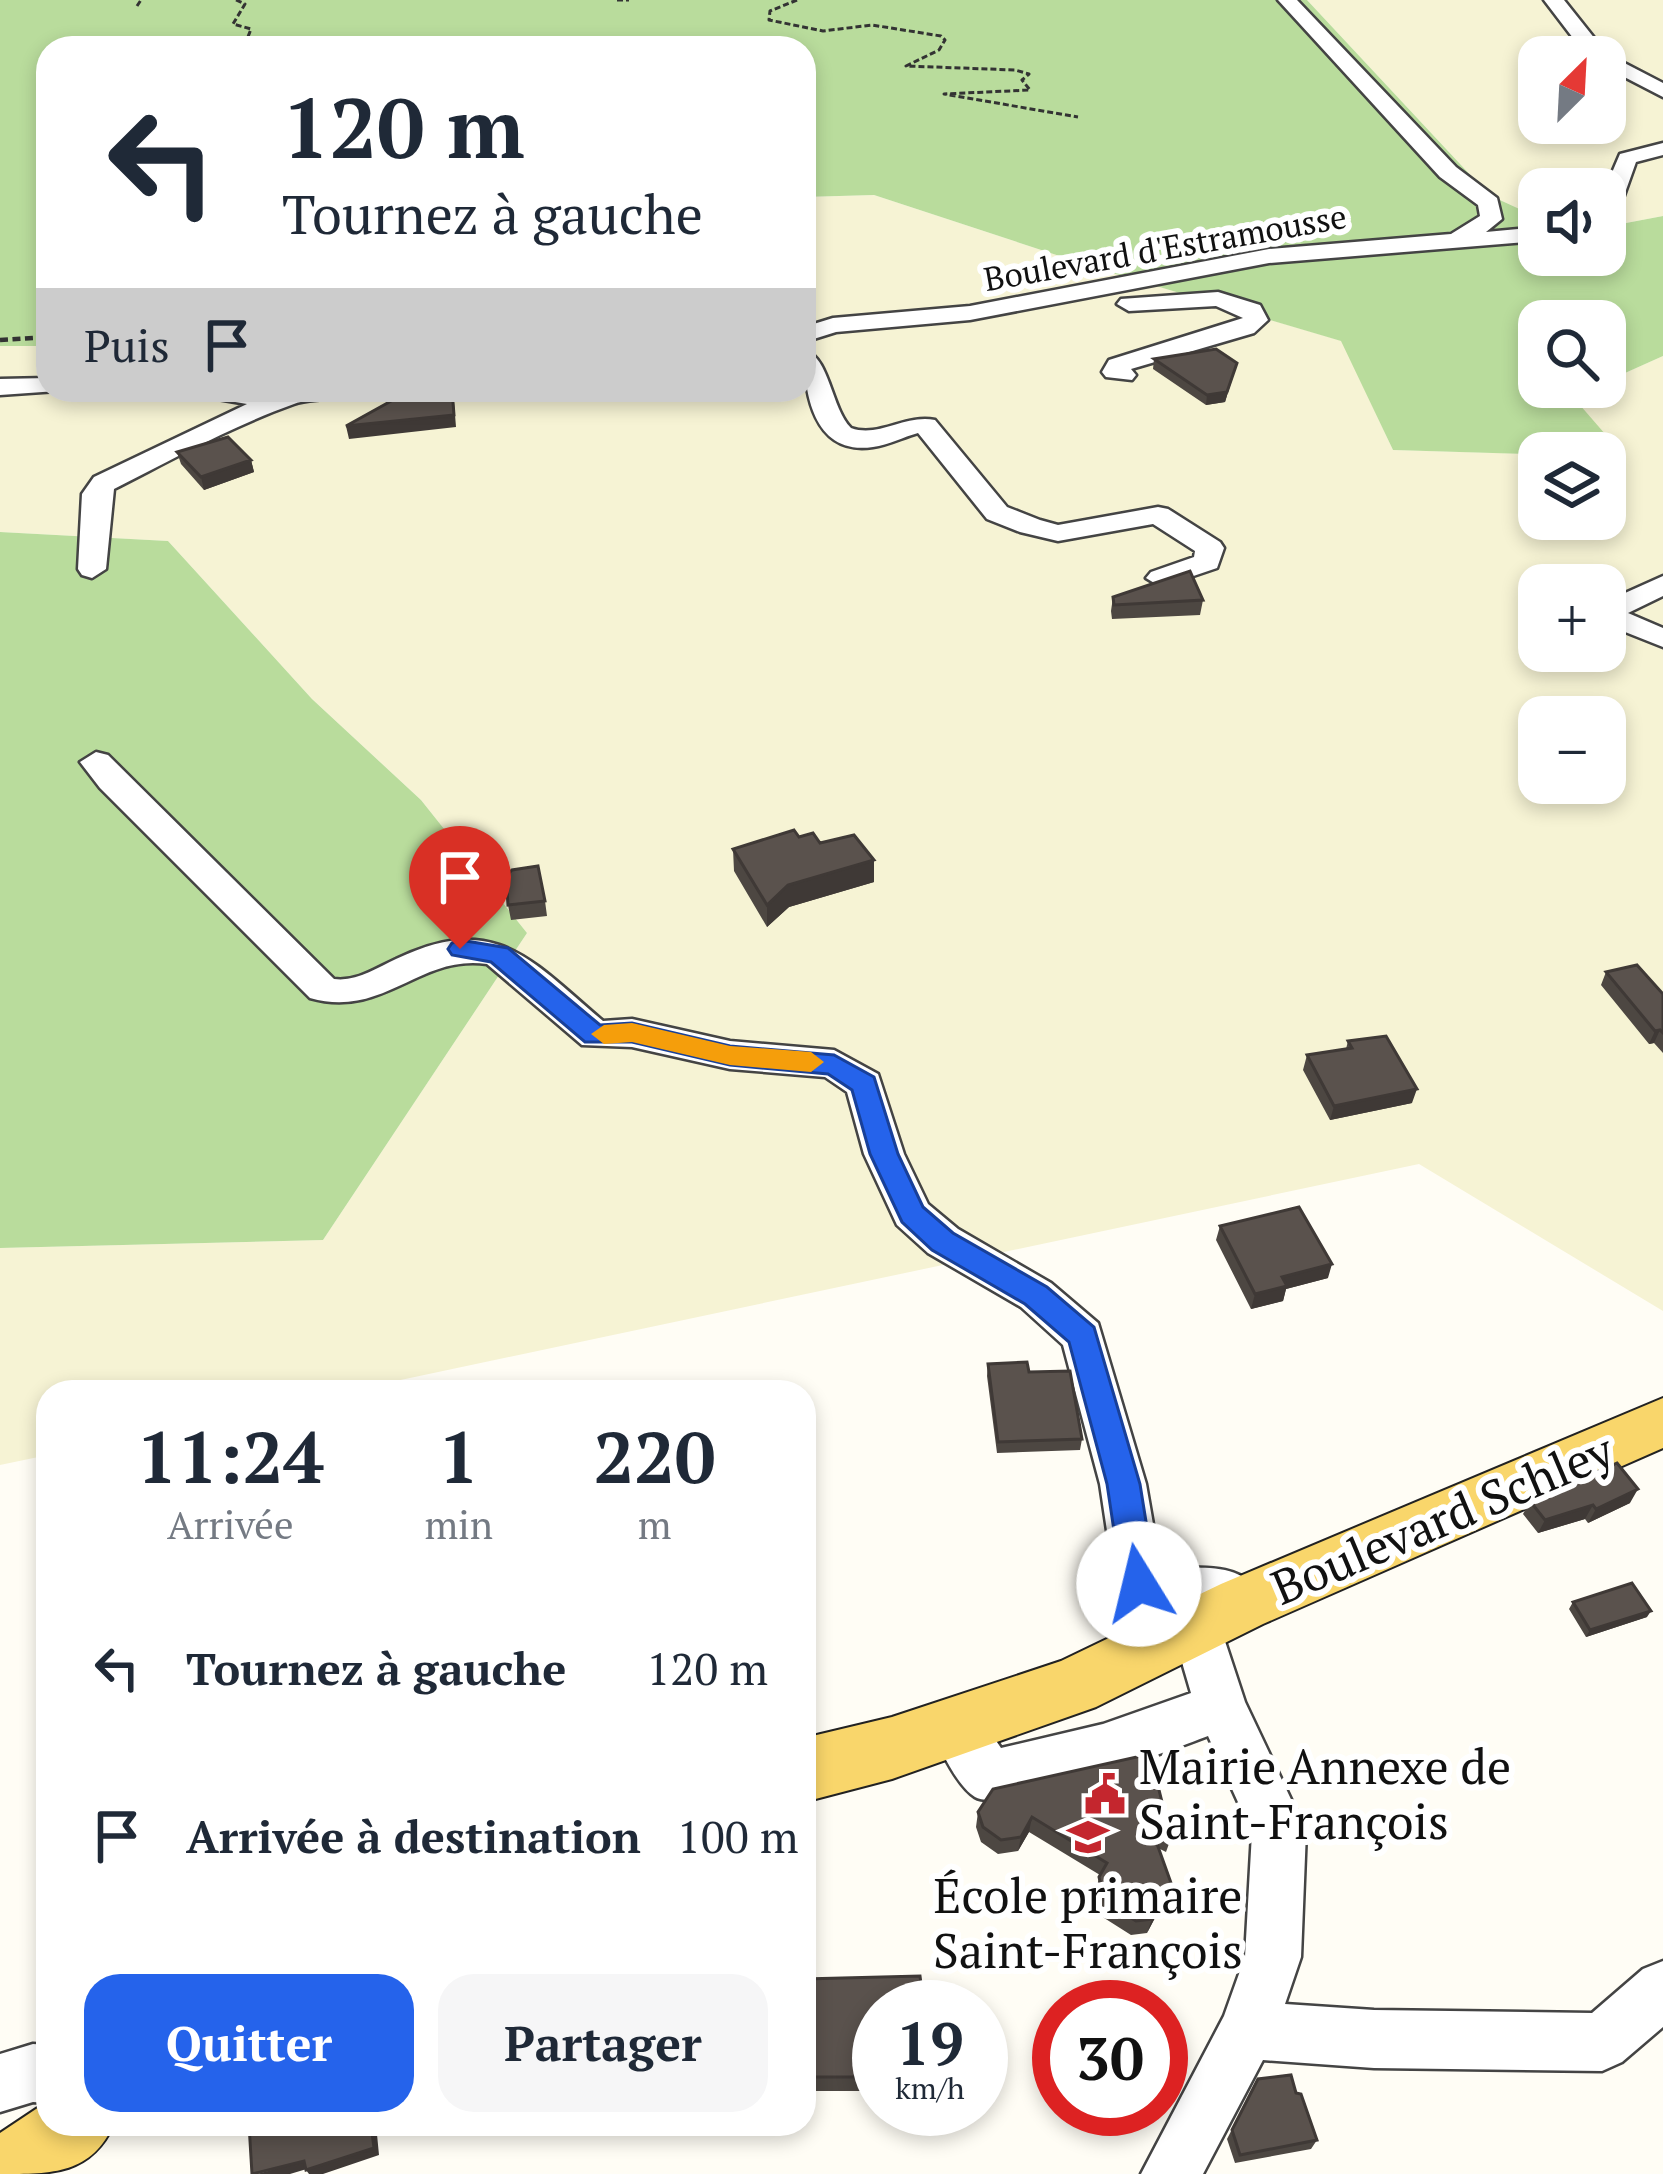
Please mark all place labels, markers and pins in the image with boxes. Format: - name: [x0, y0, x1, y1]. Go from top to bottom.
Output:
- pin: [409, 826, 511, 949]
- place label: Mairie Annexe de Saint-François: [1139, 1734, 1511, 1853]
- public building icon: Mairie Annexe de Saint-François: [1082, 1771, 1128, 1817]
- school or university icon: École primaire Saint-François: [1065, 1814, 1111, 1860]
- place label: École primaire Saint-François: [933, 1863, 1243, 1982]

